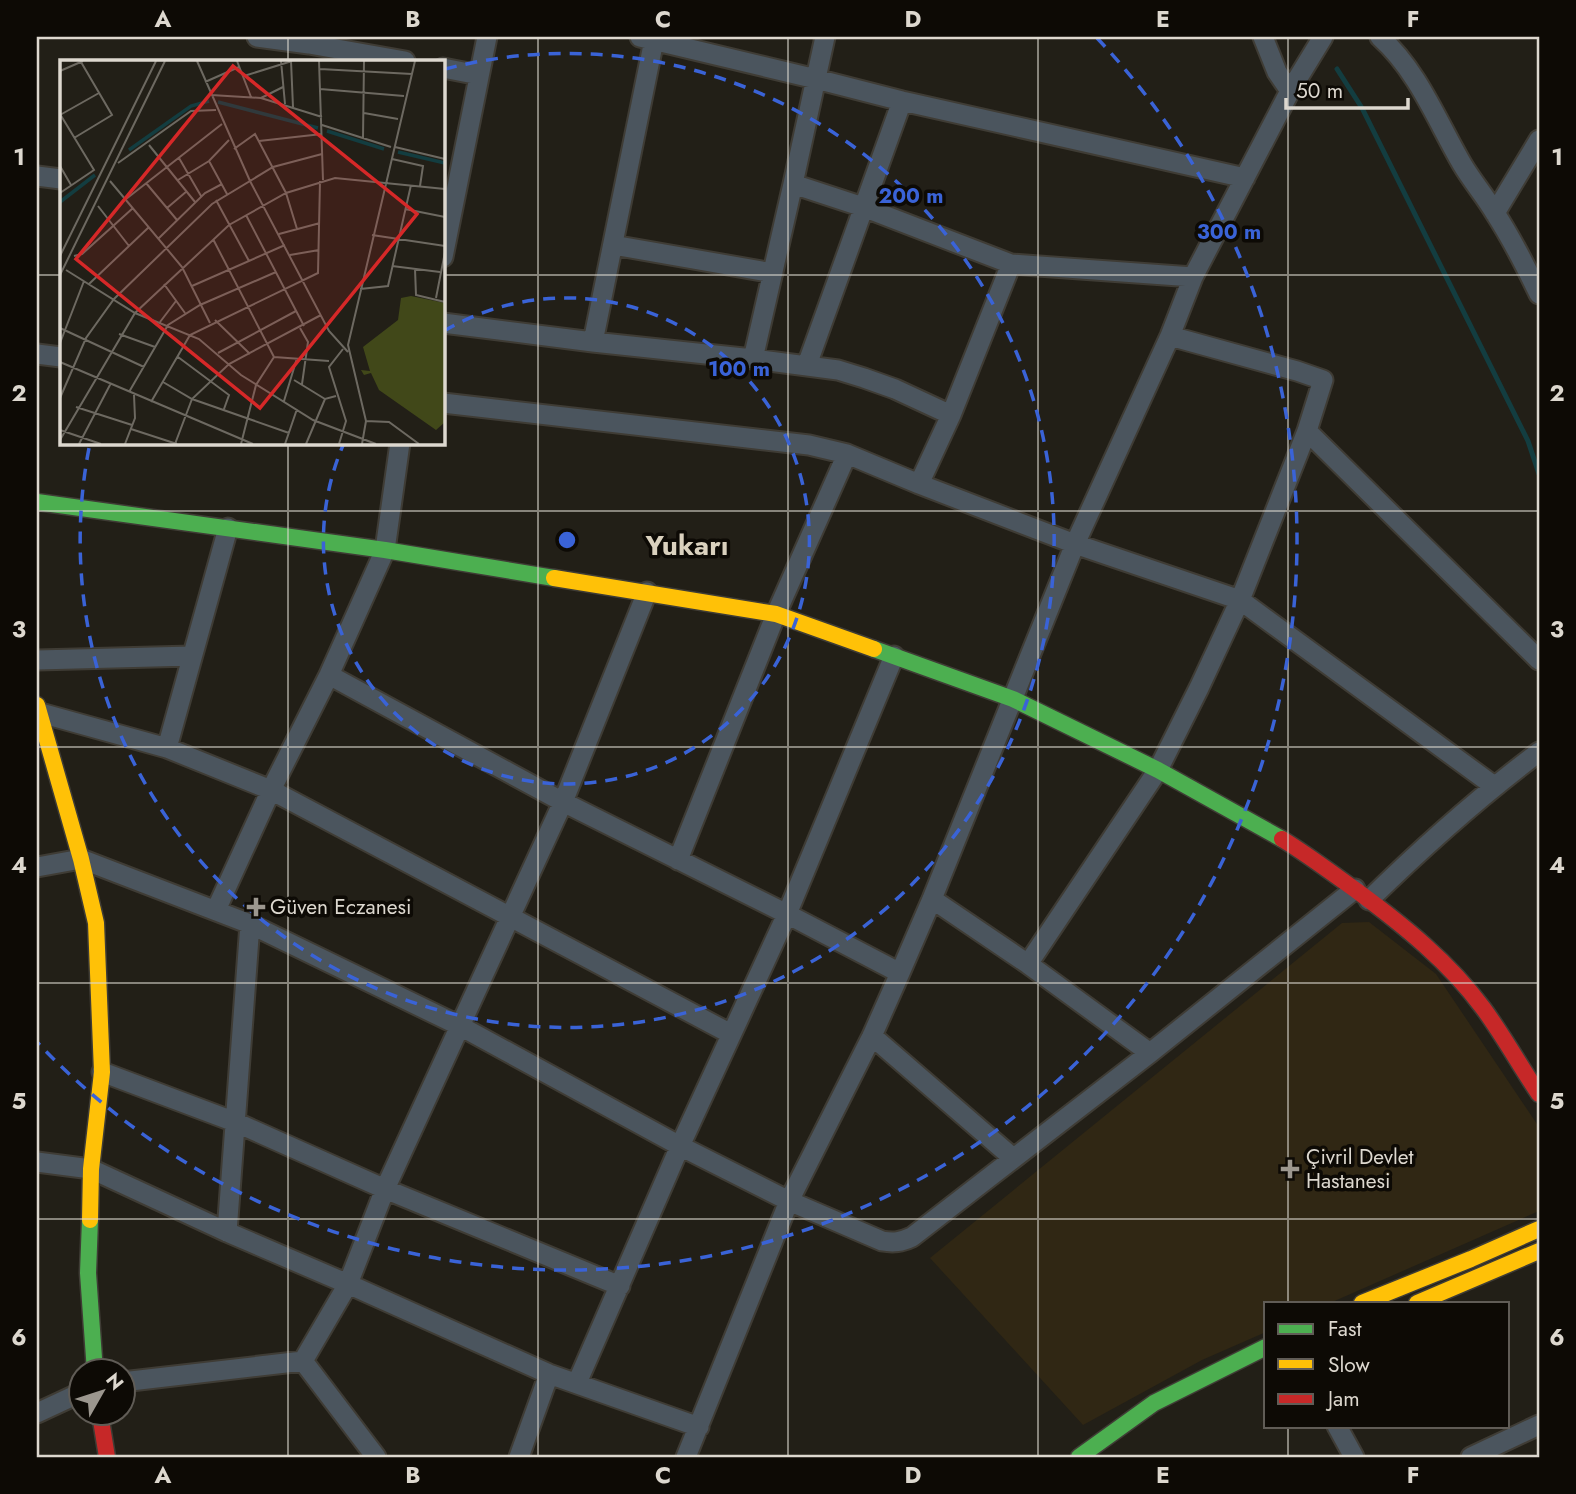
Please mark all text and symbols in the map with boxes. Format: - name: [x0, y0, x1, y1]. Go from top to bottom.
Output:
- text: A: [154, 2, 172, 36]
- text: B: [405, 2, 421, 36]
- text: C: [655, 2, 671, 36]
- text: D: [905, 2, 922, 36]
- text: E: [1156, 2, 1170, 36]
- text: F: [1407, 2, 1419, 36]
- inset map: [60, 60, 444, 444]
- scale bar: [1286, 66, 1408, 110]
- text: 50 m: [1296, 76, 1343, 106]
- text: 1: [13, 140, 25, 174]
- text: 1: [1551, 140, 1563, 174]
- text: 200 m: [878, 181, 944, 211]
- text: 300 m: [1197, 217, 1261, 247]
- text: 100 m: [708, 354, 770, 384]
- text: 2: [11, 376, 27, 410]
- text: 2: [1549, 376, 1565, 410]
- district label: Yukarı: [645, 525, 728, 566]
- centre of rings: [555, 528, 579, 552]
- text: 3: [12, 612, 26, 646]
- text: 3: [1550, 612, 1564, 646]
- text: 4: [11, 848, 27, 882]
- text: 4: [1549, 848, 1565, 882]
- place label: Güven Eczanesi: [270, 892, 411, 922]
- marker: Güven Eczanesi: [248, 899, 264, 915]
- text: 5: [12, 1084, 26, 1118]
- text: 5: [1550, 1084, 1564, 1118]
- place label: Çivril Devlet Hastanesi: [1306, 1142, 1414, 1196]
- marker: Çivril Devlet Hastanesi: [1280, 1159, 1300, 1179]
- legend: [1264, 1302, 1510, 1428]
- text: Fast: [1328, 1314, 1361, 1344]
- text: 6: [11, 1320, 27, 1354]
- text: 6: [1549, 1320, 1565, 1354]
- text: Slow: [1328, 1350, 1370, 1380]
- north arrow: [66, 1358, 136, 1428]
- text: N: [100, 1367, 130, 1396]
- text: Jam: [1325, 1384, 1360, 1414]
- text: A: [154, 1458, 172, 1492]
- text: B: [405, 1458, 421, 1492]
- text: C: [655, 1458, 671, 1492]
- text: D: [905, 1458, 922, 1492]
- text: E: [1156, 1458, 1170, 1492]
- text: F: [1407, 1458, 1419, 1492]

